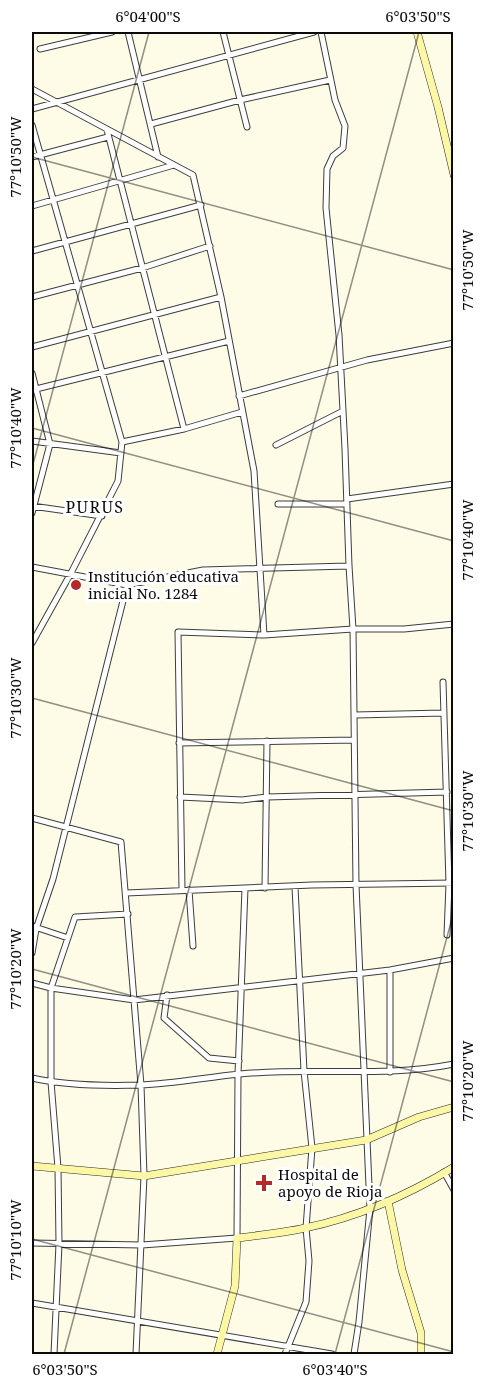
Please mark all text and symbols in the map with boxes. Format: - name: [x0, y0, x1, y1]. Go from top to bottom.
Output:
- text: 6°04'00"S: [115, 6, 181, 26]
- text: 6°03'50"S: [385, 6, 451, 26]
- text: 77°10'50"W: [5, 116, 25, 198]
- text: 77°10'50"W: [457, 229, 477, 311]
- text: 77°10'40"W: [5, 387, 25, 469]
- district label: PURUS: [65, 496, 125, 518]
- text: 77°10'40"W: [457, 499, 477, 581]
- place label: Institución educativa inicial No. 1284: [88, 566, 239, 603]
- marker: Institución educativa inicial No. 1284: [69, 578, 83, 592]
- text: 77°10'30"W: [5, 657, 25, 739]
- text: 77°10'30"W: [457, 770, 477, 852]
- text: 77°10'20"W: [5, 928, 25, 1010]
- text: 77°10'20"W: [457, 1040, 477, 1122]
- place label: Hospital de apoyo de Rioja: [278, 1164, 382, 1201]
- marker: Hospital de apoyo de Rioja: [255, 1174, 273, 1192]
- text: 77°10'10"W: [5, 1199, 25, 1281]
- text: 6°03'50"S: [32, 1359, 98, 1379]
- text: 6°03'40"S: [302, 1359, 368, 1379]

